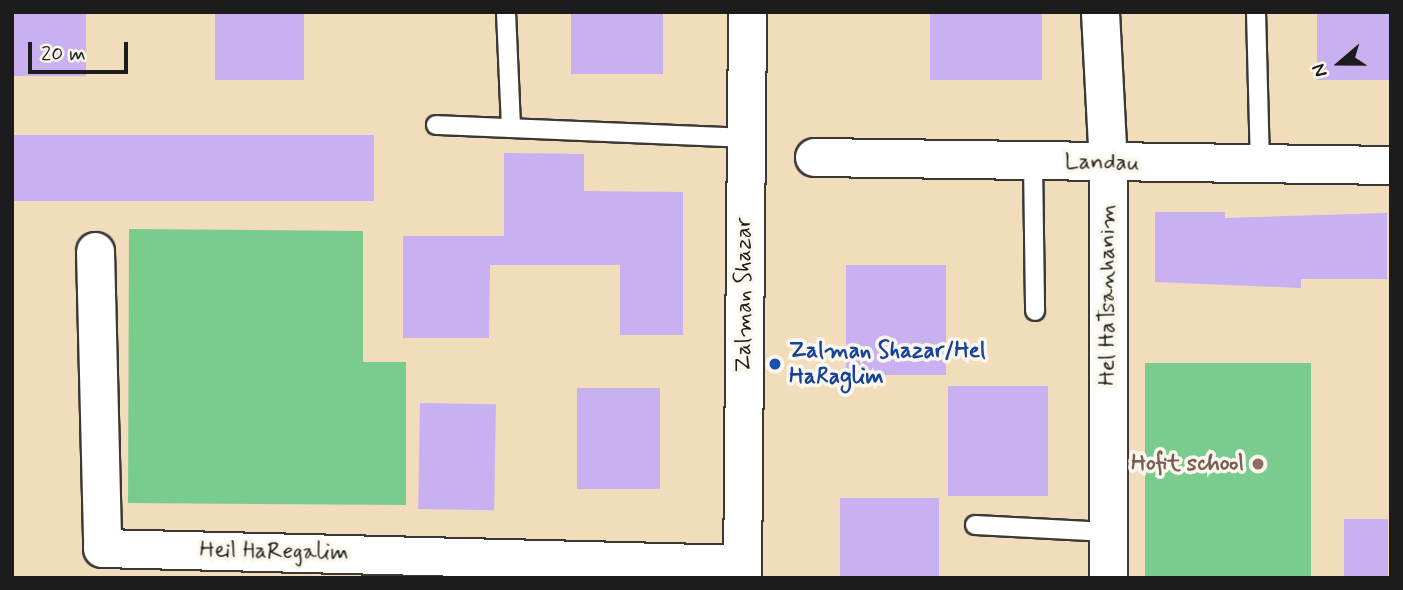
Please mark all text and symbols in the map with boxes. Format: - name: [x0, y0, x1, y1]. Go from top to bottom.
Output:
- scale bar: [32, 28, 131, 72]
- north arrow: [1305, 28, 1375, 98]
- text: 20 m: [41, 40, 86, 68]
- text: N: [1306, 60, 1334, 81]
- street label: Landau: [1064, 149, 1140, 177]
- street label: Hel HaTsanhanim: [1094, 207, 1122, 383]
- street label: Zalman Shazar: [730, 216, 758, 374]
- place label: Zalman Shazar/Hel HaRaglim: [789, 337, 988, 391]
- marker: Zalman Shazar/Hel HaRaglim: [767, 356, 783, 372]
- place label: Hofit school: [1131, 450, 1244, 478]
- marker: Hofit school: [1250, 456, 1266, 472]
- street label: Heil HaRegalim: [199, 537, 349, 567]

